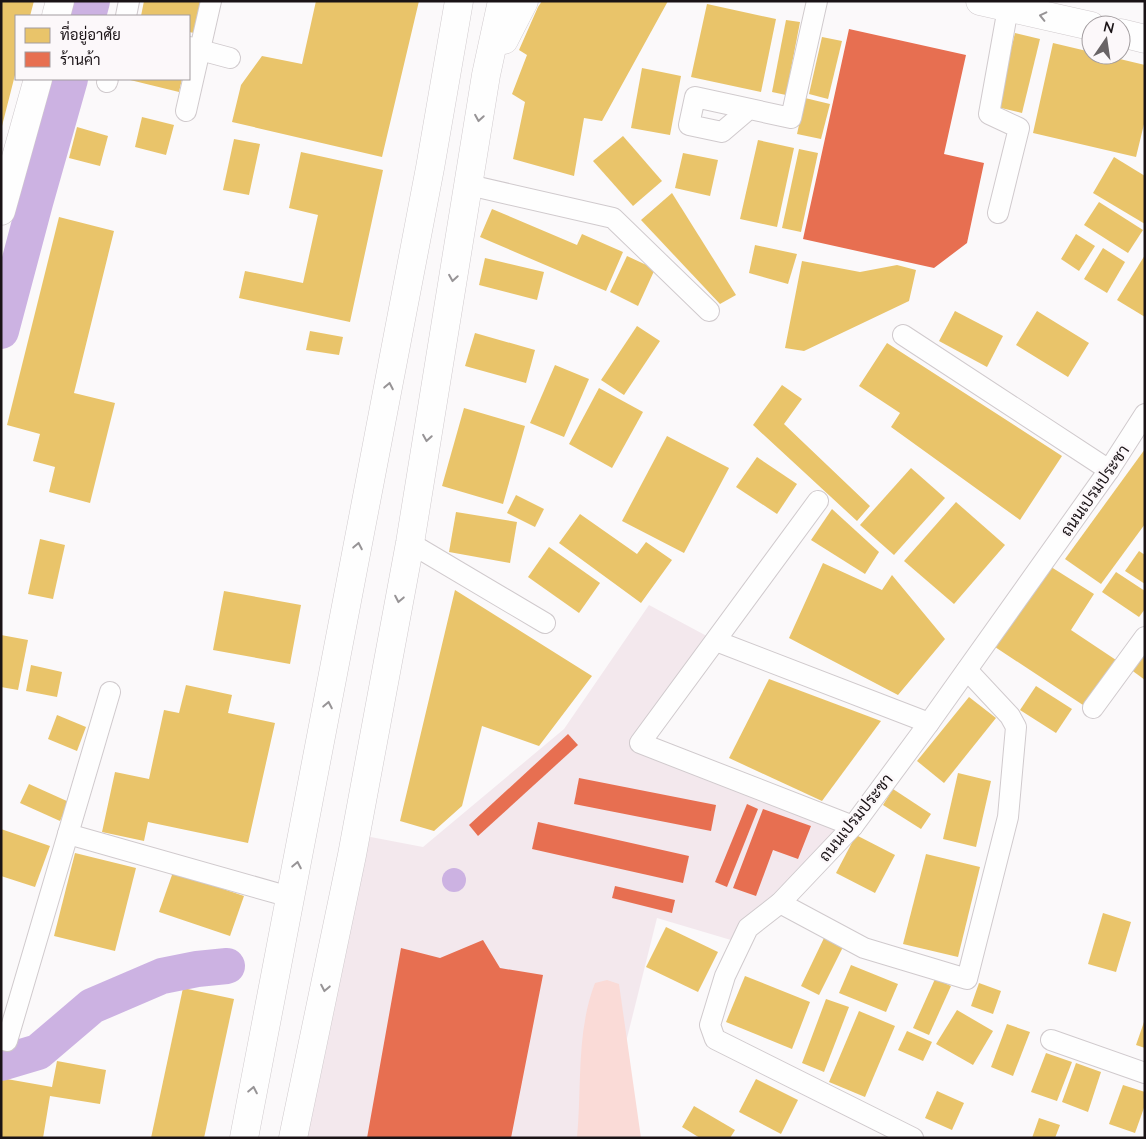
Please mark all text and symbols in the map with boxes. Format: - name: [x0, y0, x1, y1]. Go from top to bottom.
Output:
- one-way arrow: [1039, 11, 1048, 22]
- legend: [15, 15, 190, 80]
- north arrow: [1081, 15, 1131, 65]
- text: N: [1102, 17, 1116, 36]
- text: ที่อยู่อาศัย: [60, 20, 121, 45]
- text: ร้านค้า: [60, 50, 100, 68]
- one-way arrow: [475, 113, 485, 122]
- one-way arrow: [449, 274, 459, 282]
- one-way arrow: [383, 382, 393, 390]
- one-way arrow: [422, 435, 433, 443]
- street label: ถนนเปรมประชา: [1056, 441, 1132, 539]
- one-way arrow: [353, 541, 363, 550]
- one-way arrow: [395, 594, 405, 603]
- one-way arrow: [322, 701, 333, 710]
- street label: ถนนเปรมประชา: [814, 769, 896, 865]
- one-way arrow: [291, 860, 302, 869]
- one-way arrow: [320, 983, 330, 992]
- one-way arrow: [248, 1085, 258, 1094]

